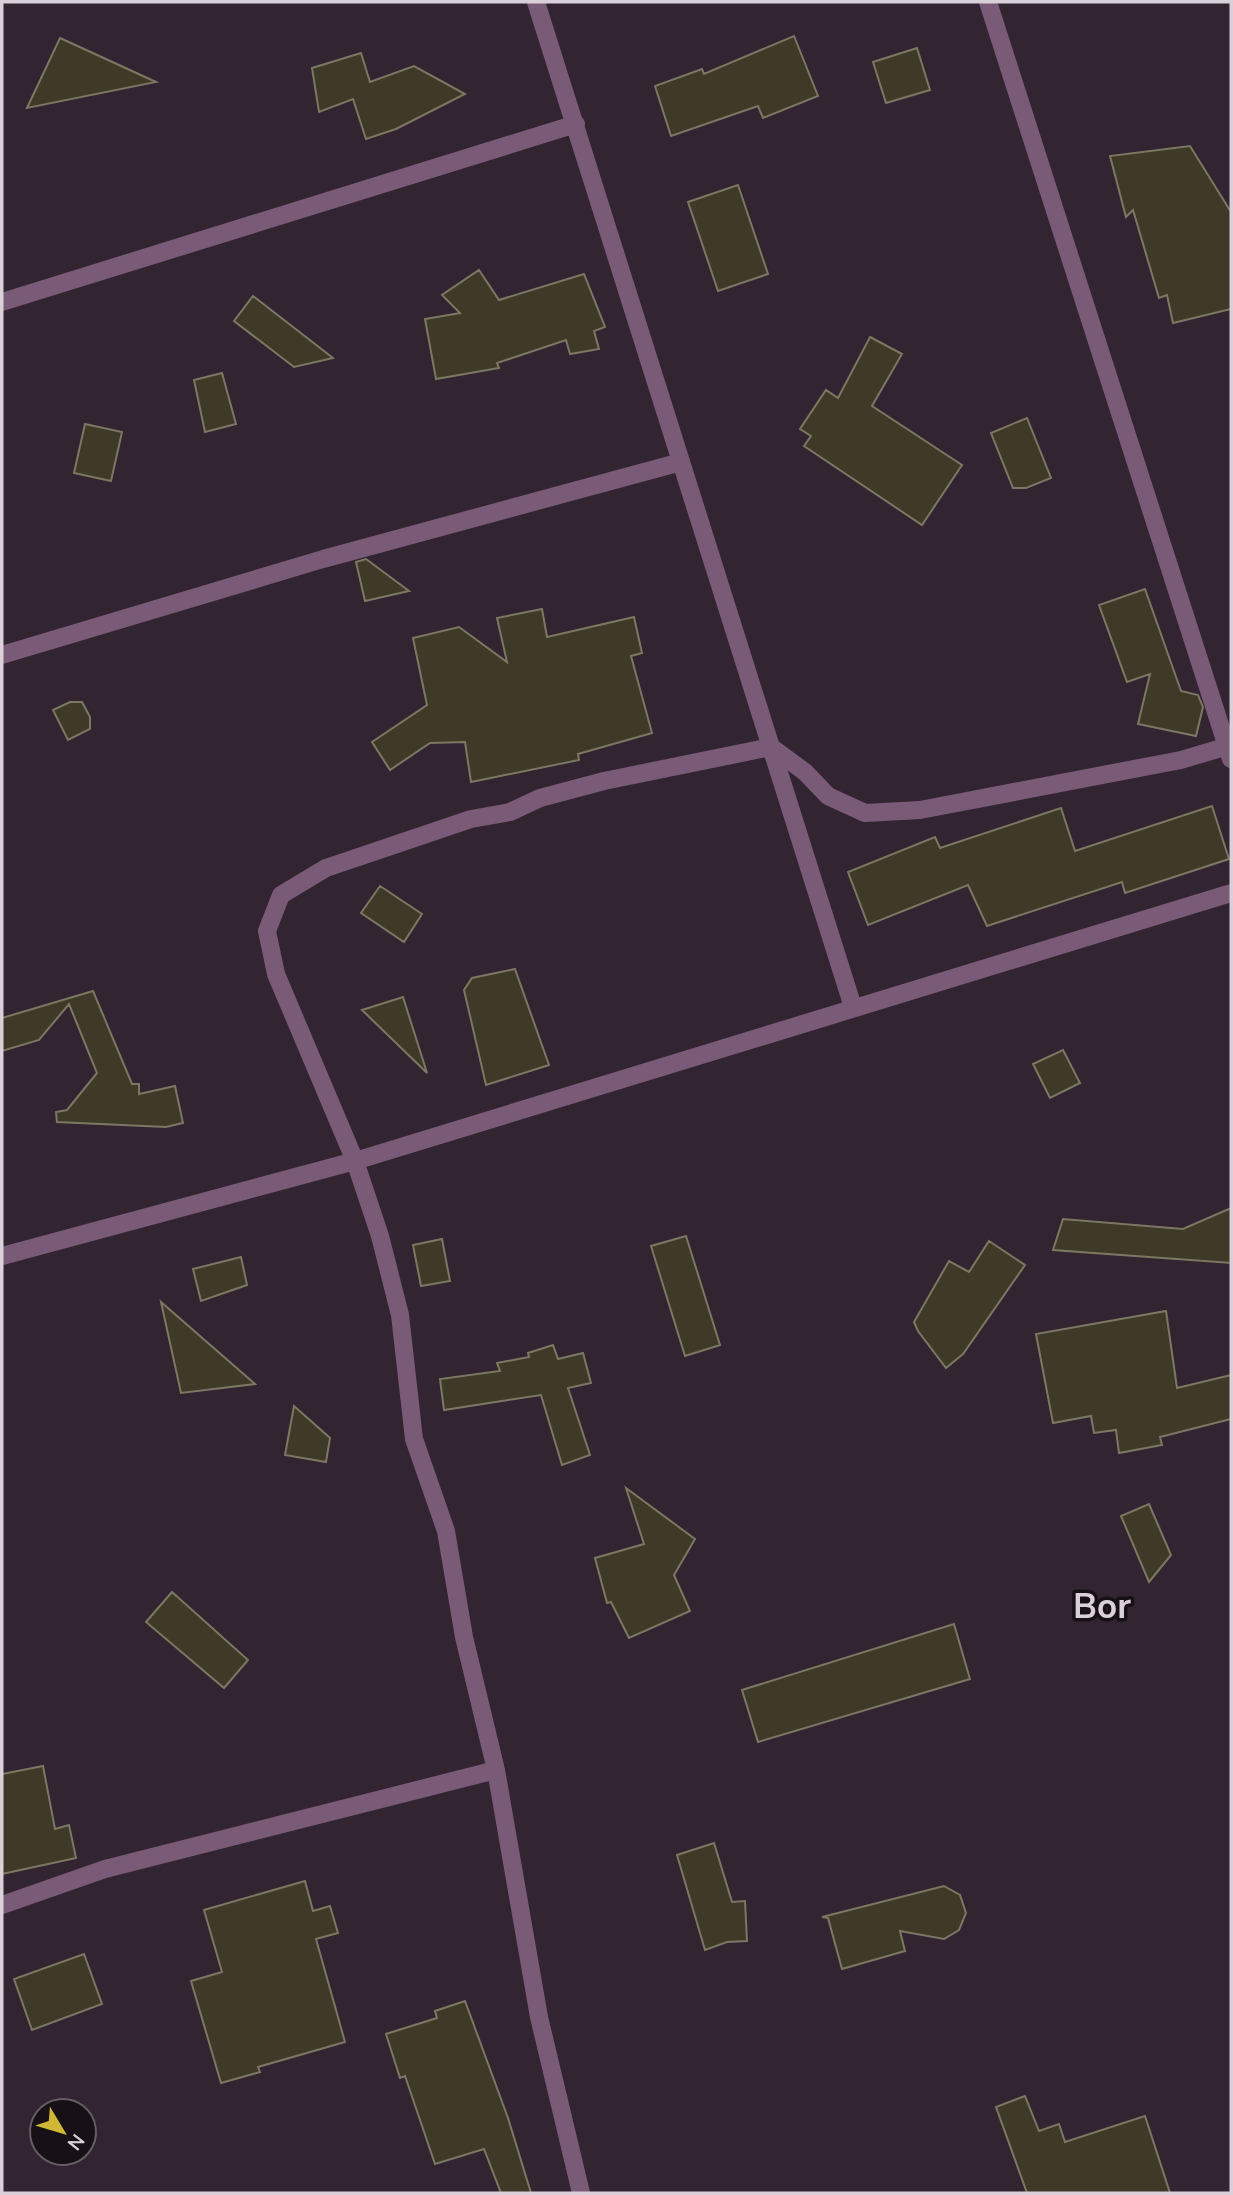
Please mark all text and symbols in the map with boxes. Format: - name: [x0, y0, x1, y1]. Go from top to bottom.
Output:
- district label: Bor: [1073, 1583, 1131, 1630]
- north arrow: [28, 2097, 98, 2167]
- text: N: [61, 2128, 90, 2155]

